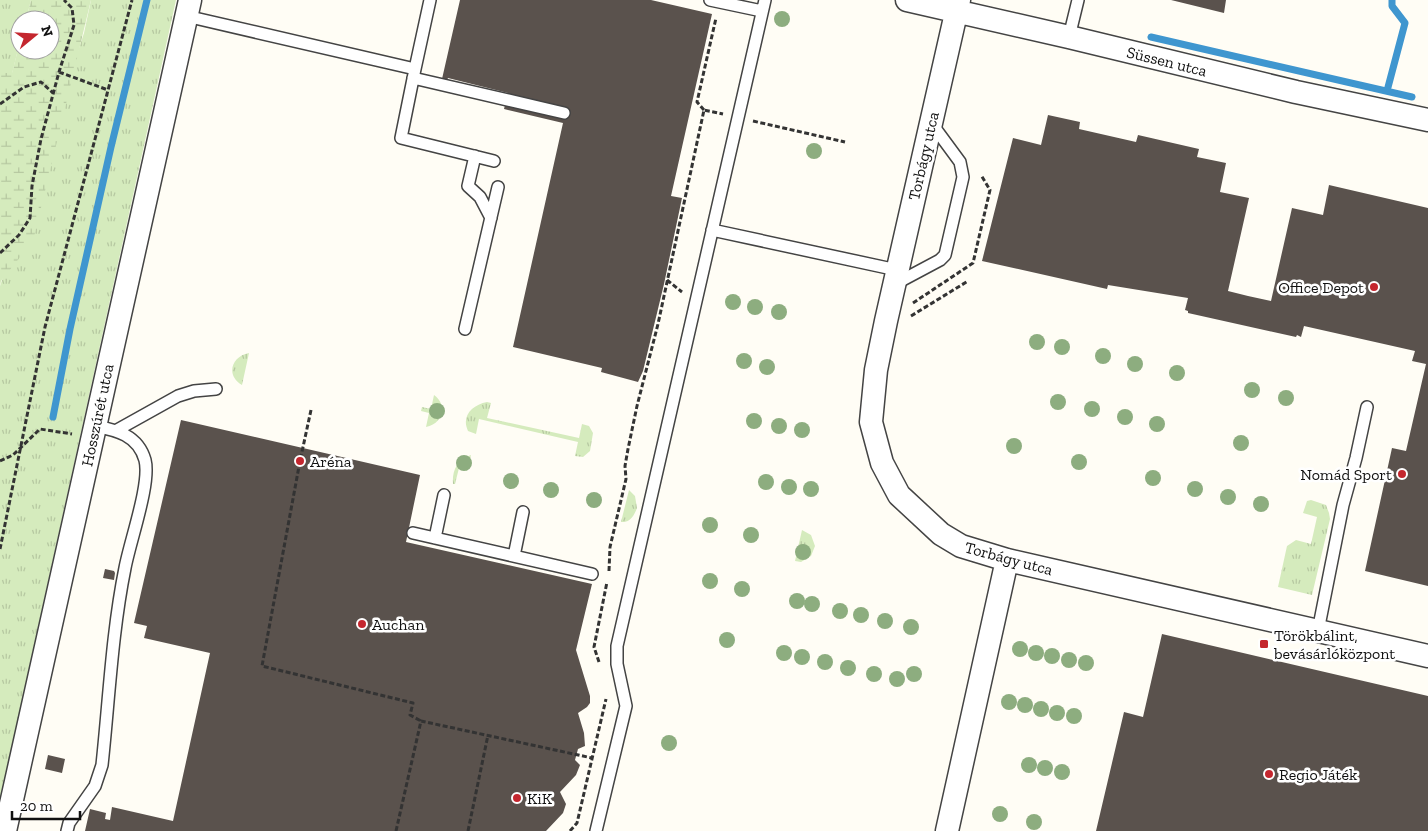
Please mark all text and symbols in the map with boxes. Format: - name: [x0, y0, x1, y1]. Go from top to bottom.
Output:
- north arrow: [10, 10, 60, 60]
- text: N: [37, 23, 57, 39]
- street label: Süssen utca: [1125, 42, 1209, 81]
- street label: Torbágy utca: [904, 110, 943, 202]
- place label: Office Depot: [1278, 278, 1364, 297]
- marker: Office Depot: [1368, 281, 1380, 293]
- street label: Hosszúrét utca: [77, 362, 118, 468]
- place label: Aréna: [310, 452, 352, 471]
- marker: Aréna: [294, 455, 306, 467]
- place label: Nomád Sport: [1300, 465, 1392, 484]
- marker: Nomád Sport: [1396, 468, 1408, 480]
- street label: Torbágy utca: [963, 538, 1055, 579]
- place label: Auchan: [372, 615, 425, 634]
- marker: Auchan: [356, 618, 368, 630]
- place label: Törökbálint, bevásárlóközpont: [1273, 626, 1395, 663]
- marker: Törökbálint, bevásárlóközpont: [1258, 638, 1270, 650]
- place label: Regio Játék: [1279, 765, 1358, 784]
- marker: Regio Játék: [1263, 768, 1275, 780]
- scale bar: [12, 788, 80, 820]
- place label: KiK: [527, 789, 553, 808]
- marker: KiK: [511, 792, 523, 804]
- text: 20 m: [20, 797, 53, 815]

